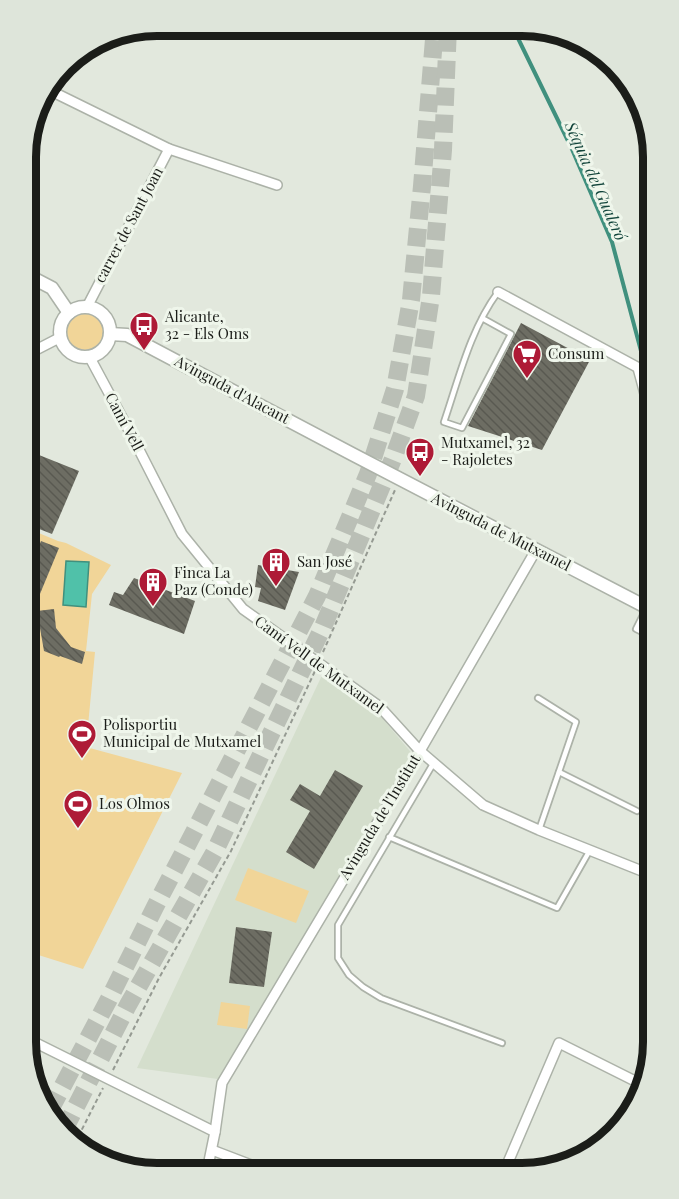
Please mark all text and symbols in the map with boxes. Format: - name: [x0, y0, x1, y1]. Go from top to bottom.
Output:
- water label: Séquia del Gualeró: [560, 117, 633, 245]
- street label: carrer de Sant Joan: [89, 163, 167, 286]
- place label: Alicante, 32 - Els Oms: [164, 306, 249, 343]
- bus stop icon: Alicante, 32 - Els Oms: [128, 310, 160, 352]
- supermarket icon: Consum: [511, 338, 543, 380]
- place label: Consum: [548, 343, 605, 363]
- street label: Avinguda d'Alacant: [171, 350, 294, 428]
- street label: Camí Vell: [101, 389, 149, 454]
- place label: Mutxamel, 32 - Rajoletes: [441, 432, 530, 469]
- bus stop icon: Mutxamel, 32 - Rajoletes: [404, 436, 436, 478]
- street label: Avinguda de Mutxamel: [428, 487, 575, 575]
- building icon: San José: [260, 546, 292, 588]
- place label: San José: [297, 551, 352, 571]
- place label: Finca La Paz (Conde): [174, 562, 253, 599]
- building icon: Finca La Paz (Conde): [137, 566, 169, 608]
- street label: Camí Vell de Mutxamel: [251, 611, 388, 718]
- place label: Polisportiu Municipal de Mutxamel: [103, 714, 261, 751]
- sports icon: Polisportiu Municipal de Mutxamel: [66, 718, 98, 760]
- street label: Avinguda de l'Institut: [333, 750, 425, 884]
- sports icon: Los Olmos: [62, 788, 94, 830]
- place label: Los Olmos: [99, 793, 170, 813]

